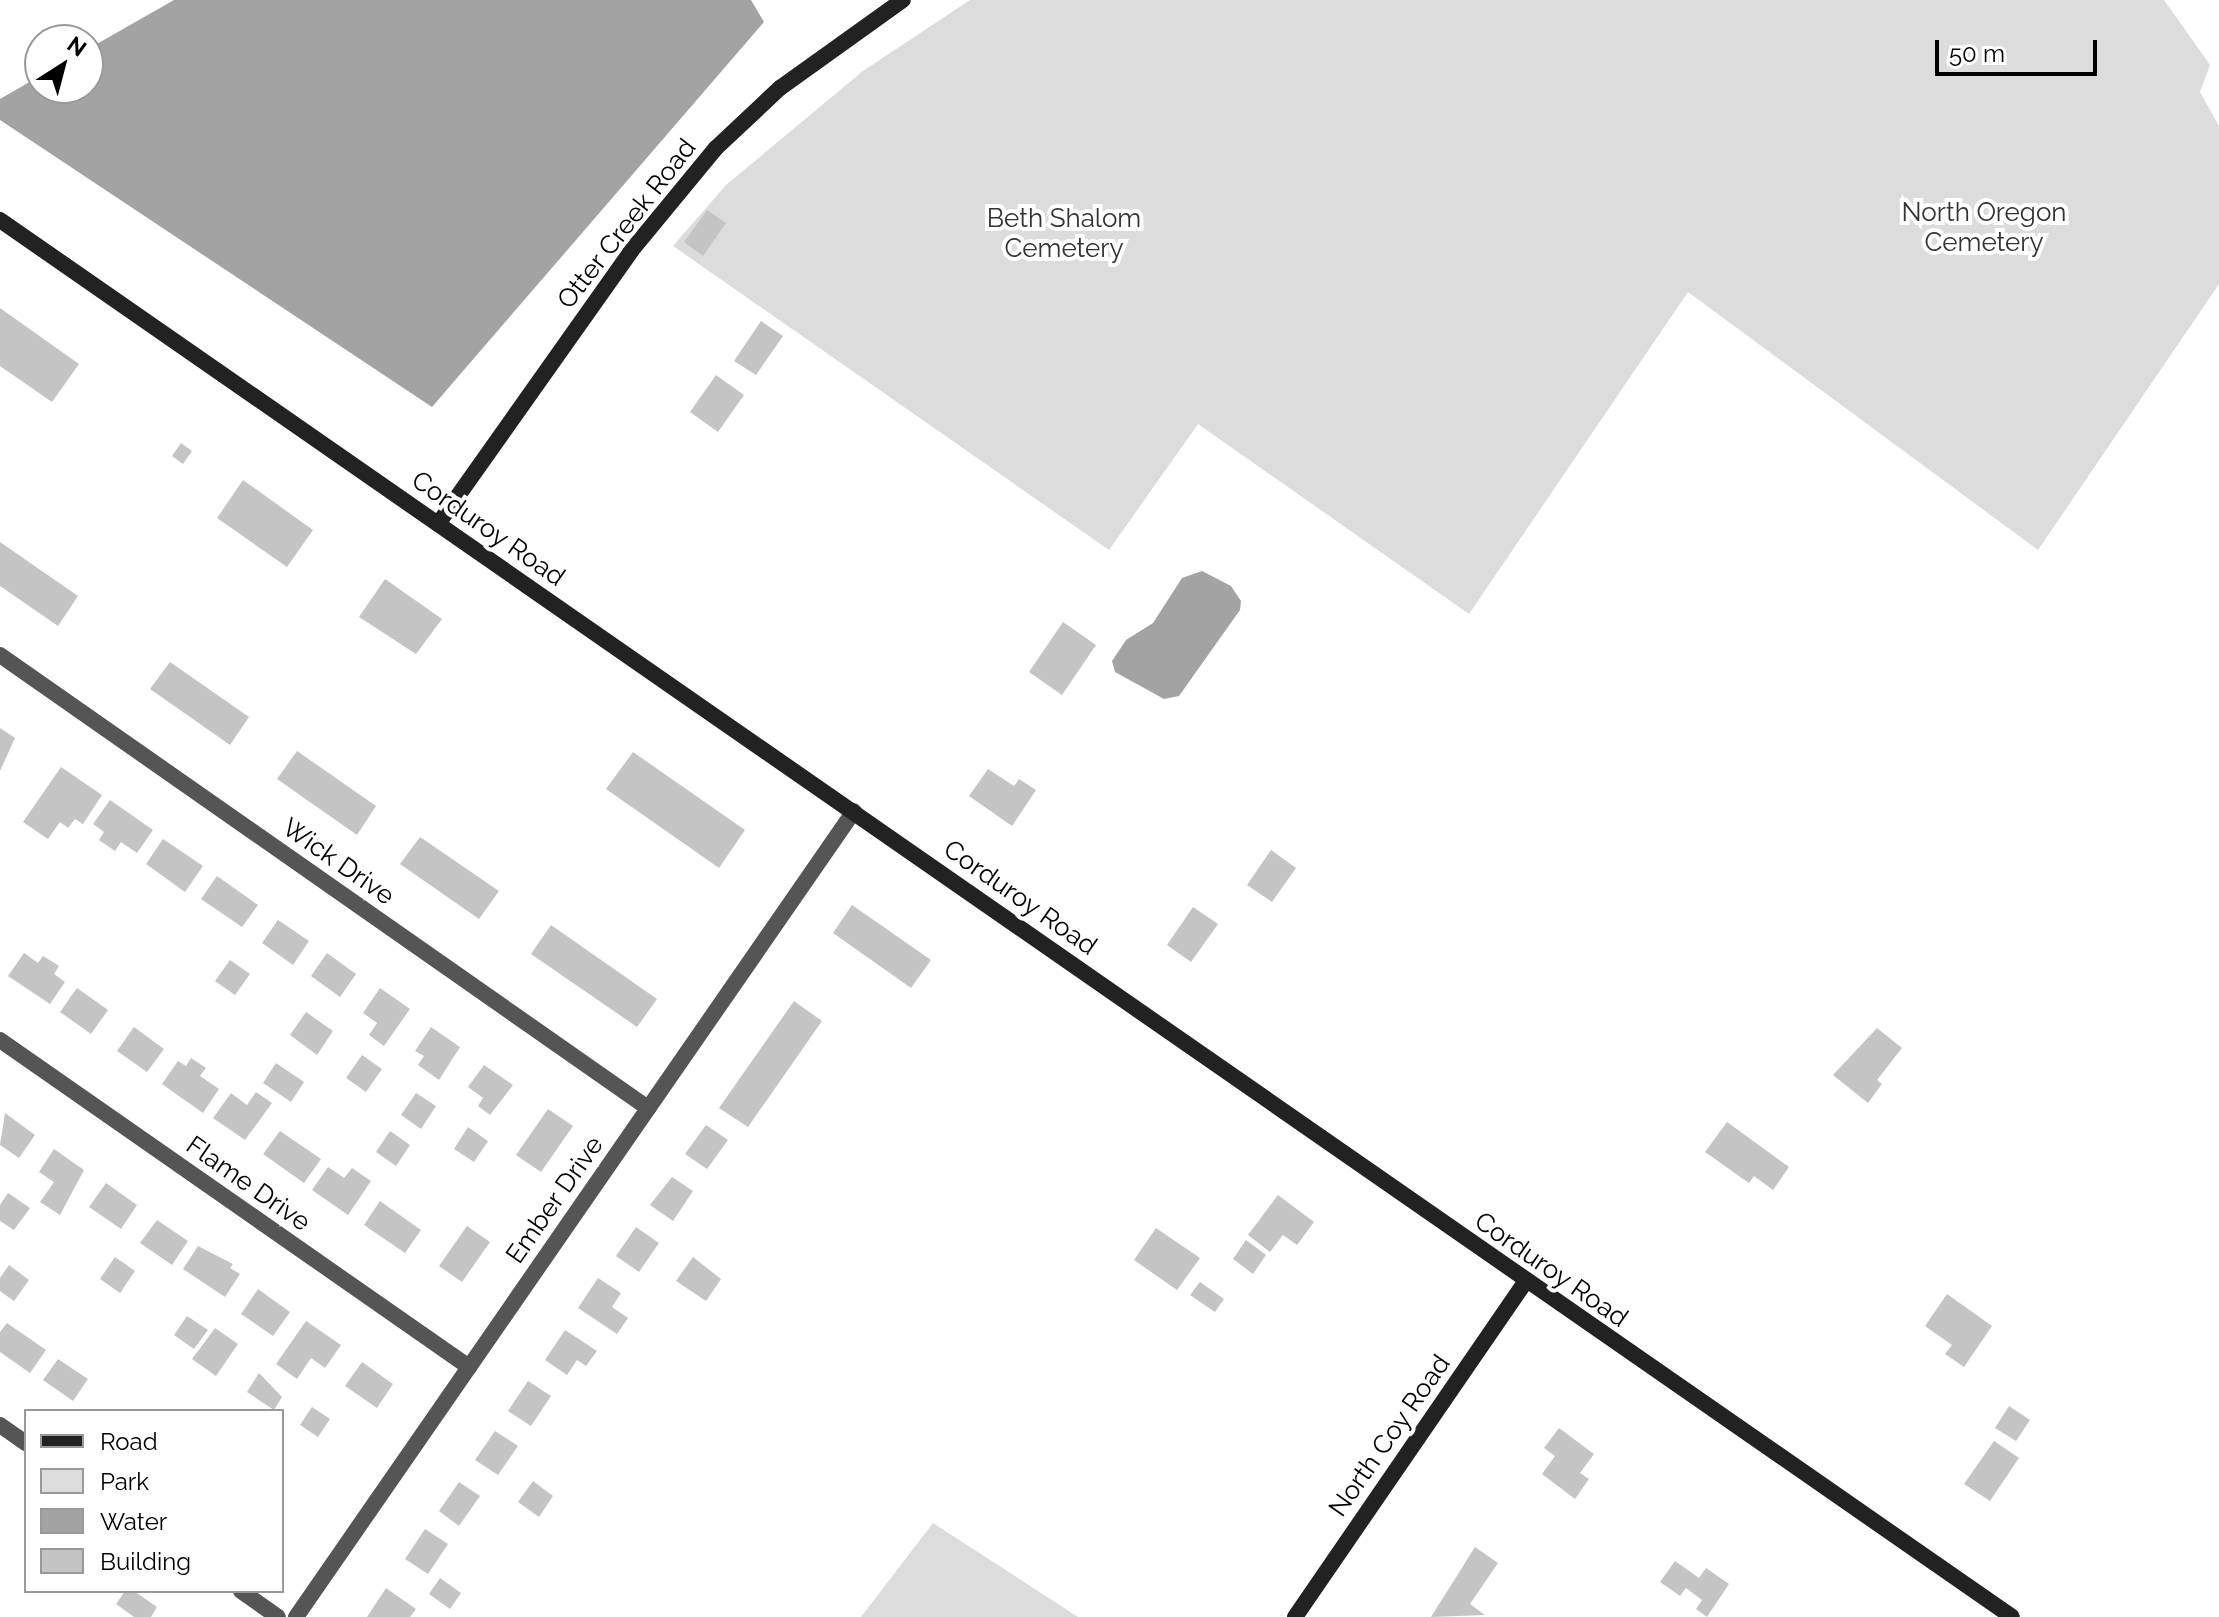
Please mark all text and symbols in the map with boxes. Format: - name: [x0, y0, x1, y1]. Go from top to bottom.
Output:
- north arrow: [24, 24, 104, 104]
- scale bar: [1939, 24, 2101, 74]
- text: N: [62, 31, 91, 62]
- text: 50 m: [1949, 39, 2005, 68]
- street label: Otter Creek Road: [551, 133, 703, 315]
- park label: North Oregon Cemetery: [1901, 197, 2067, 258]
- park label: Beth Shalom Cemetery: [987, 203, 1141, 264]
- street label: Corduroy Road: [405, 464, 571, 594]
- street label: Wick Drive: [276, 812, 400, 912]
- street label: Corduroy Road: [937, 833, 1103, 963]
- street label: Flame Drive: [180, 1130, 316, 1238]
- street label: Ember Drive: [500, 1130, 610, 1270]
- street label: Corduroy Road: [1468, 1205, 1634, 1335]
- street label: North Coy Road: [1322, 1349, 1458, 1523]
- legend: [24, 1409, 284, 1593]
- text: Road: [100, 1427, 158, 1456]
- text: Park: [100, 1467, 149, 1496]
- text: Water: [100, 1507, 167, 1536]
- text: Building: [100, 1547, 191, 1576]

